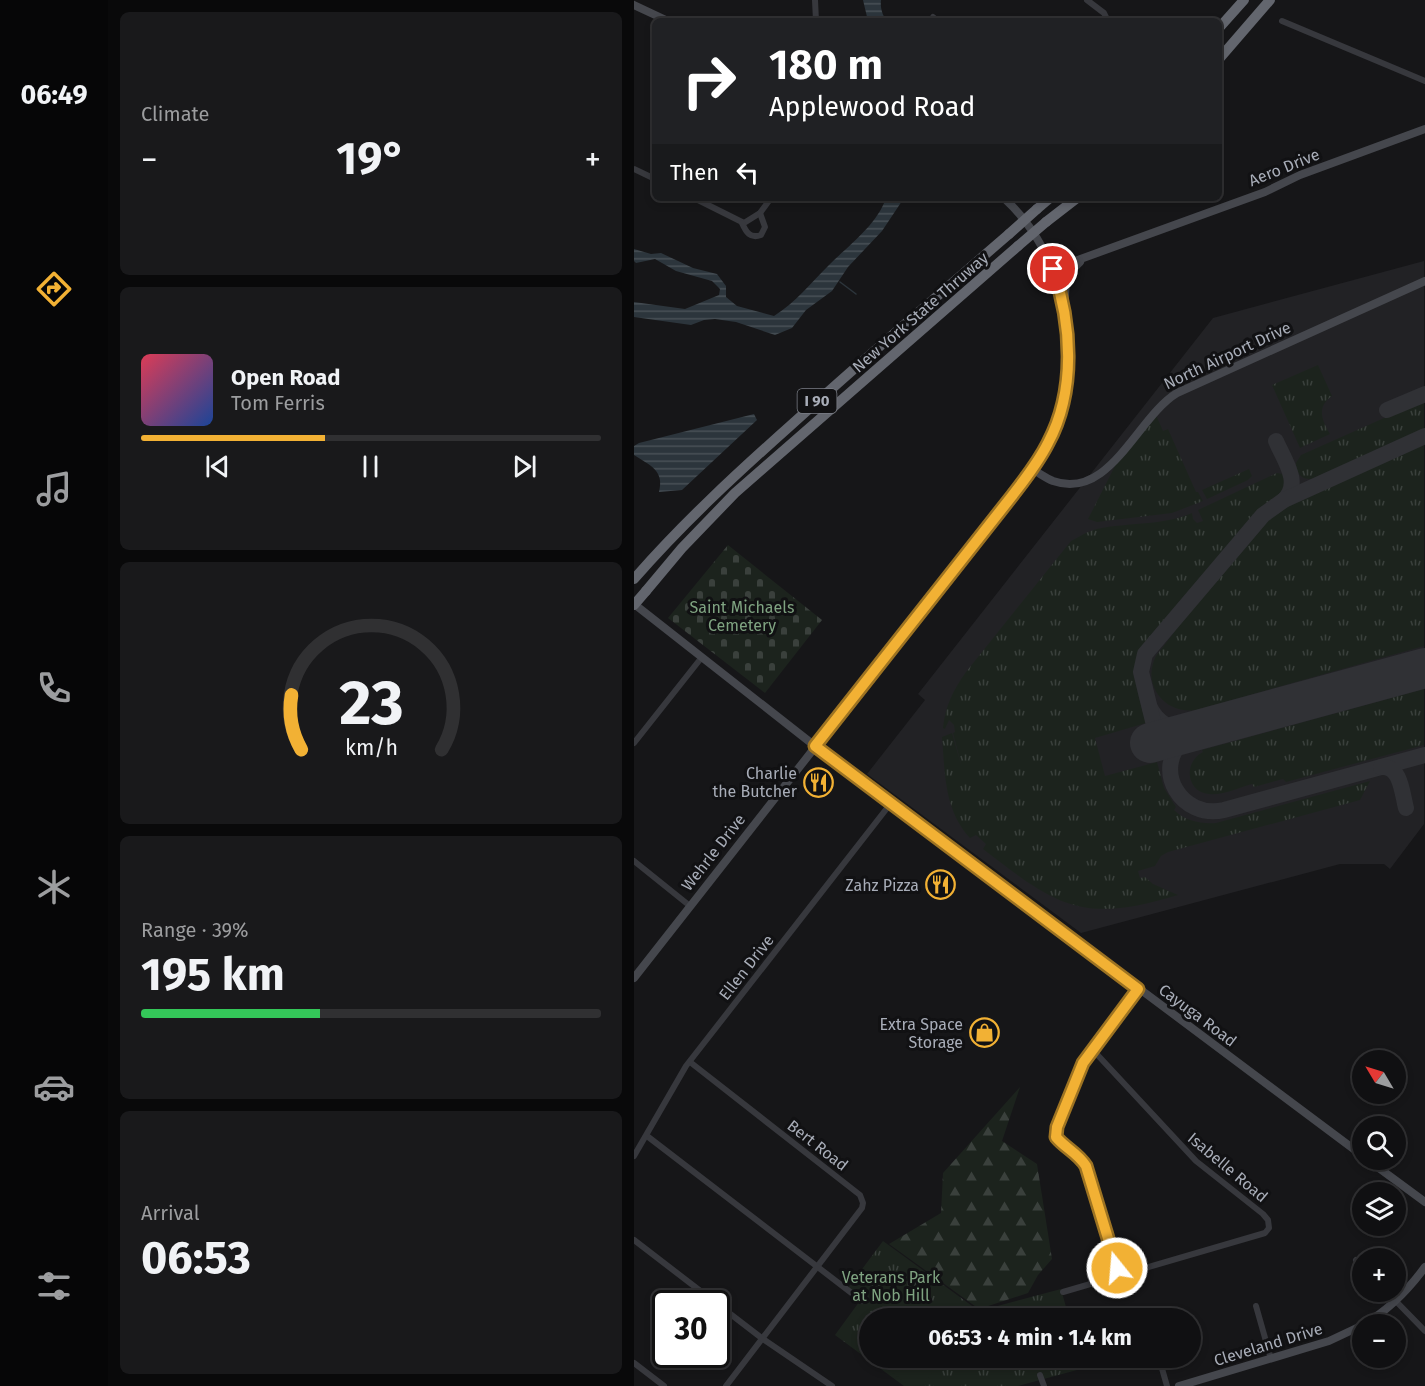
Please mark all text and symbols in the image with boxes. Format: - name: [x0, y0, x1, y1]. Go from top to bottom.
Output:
- text: 180 m: [769, 40, 883, 90]
- icon: right: [670, 42, 748, 120]
- text: 06:49: [20, 79, 88, 111]
- text: Applewood Road: [769, 91, 976, 123]
- text: Climate: [141, 102, 209, 126]
- text: 19°: [336, 132, 406, 186]
- text: −: [141, 140, 158, 180]
- text: +: [585, 140, 601, 180]
- street label: Aero Drive: [1246, 145, 1322, 190]
- icon: left: [731, 156, 764, 189]
- text: Then: [670, 159, 719, 186]
- pin: [1027, 243, 1078, 294]
- street label: New York State Thruway: [849, 248, 992, 376]
- icon: arrive: [1036, 252, 1069, 285]
- icon: directions: [33, 268, 75, 310]
- street label: North Airport Drive: [1161, 318, 1294, 393]
- text: Open Road: [231, 364, 341, 391]
- road number: I 90: [798, 389, 836, 413]
- text: Tom Ferris: [231, 391, 325, 415]
- icon: previous: [201, 450, 234, 483]
- icon: pause: [354, 450, 387, 483]
- icon: next: [508, 450, 541, 483]
- icon: music: [33, 468, 75, 510]
- park label: Saint Michaels Cemetery: [690, 598, 794, 635]
- text: 23: [339, 666, 403, 741]
- icon: phone: [33, 667, 75, 709]
- text: km/h: [344, 735, 398, 761]
- place label: Charlie the Butcher: [712, 764, 798, 801]
- restaurant icon: Charlie the Butcher: [802, 766, 834, 798]
- street label: Wehrle Drive: [677, 810, 749, 895]
- icon: climate: [33, 866, 75, 908]
- restaurant icon: Zahz Pizza: [924, 869, 956, 901]
- place label: Zahz Pizza: [845, 876, 919, 895]
- text: Range · 39%: [141, 918, 249, 942]
- street label: Ellen Drive: [715, 931, 778, 1004]
- text: 195 km: [141, 948, 285, 1002]
- street label: Cayuga Road: [1155, 980, 1240, 1051]
- place label: Extra Space Storage: [880, 1015, 963, 1052]
- shop icon: Extra Space Storage: [968, 1017, 1000, 1049]
- north arrow: [1352, 1050, 1406, 1104]
- map controls: [1352, 1050, 1406, 1368]
- icon: car: [33, 1066, 75, 1108]
- street label: Bert Road: [784, 1116, 852, 1175]
- button: search: [1352, 1116, 1406, 1170]
- street label: Isabelle Road: [1184, 1129, 1271, 1206]
- button: layers: [1352, 1182, 1406, 1236]
- text: Arrival: [141, 1201, 200, 1225]
- text: 06:53: [141, 1231, 251, 1285]
- position arrow: [1085, 1236, 1149, 1300]
- button: +: [1352, 1248, 1406, 1302]
- icon: filters: [33, 1265, 75, 1307]
- park label: Veterans Park at Nob Hill: [842, 1268, 941, 1305]
- speed limit sign: 30: [652, 1290, 730, 1368]
- button: −: [1352, 1314, 1406, 1368]
- street label: Cleveland Drive: [1212, 1319, 1325, 1370]
- text: 06:53 · 4 min · 1.4 km: [928, 1324, 1132, 1351]

